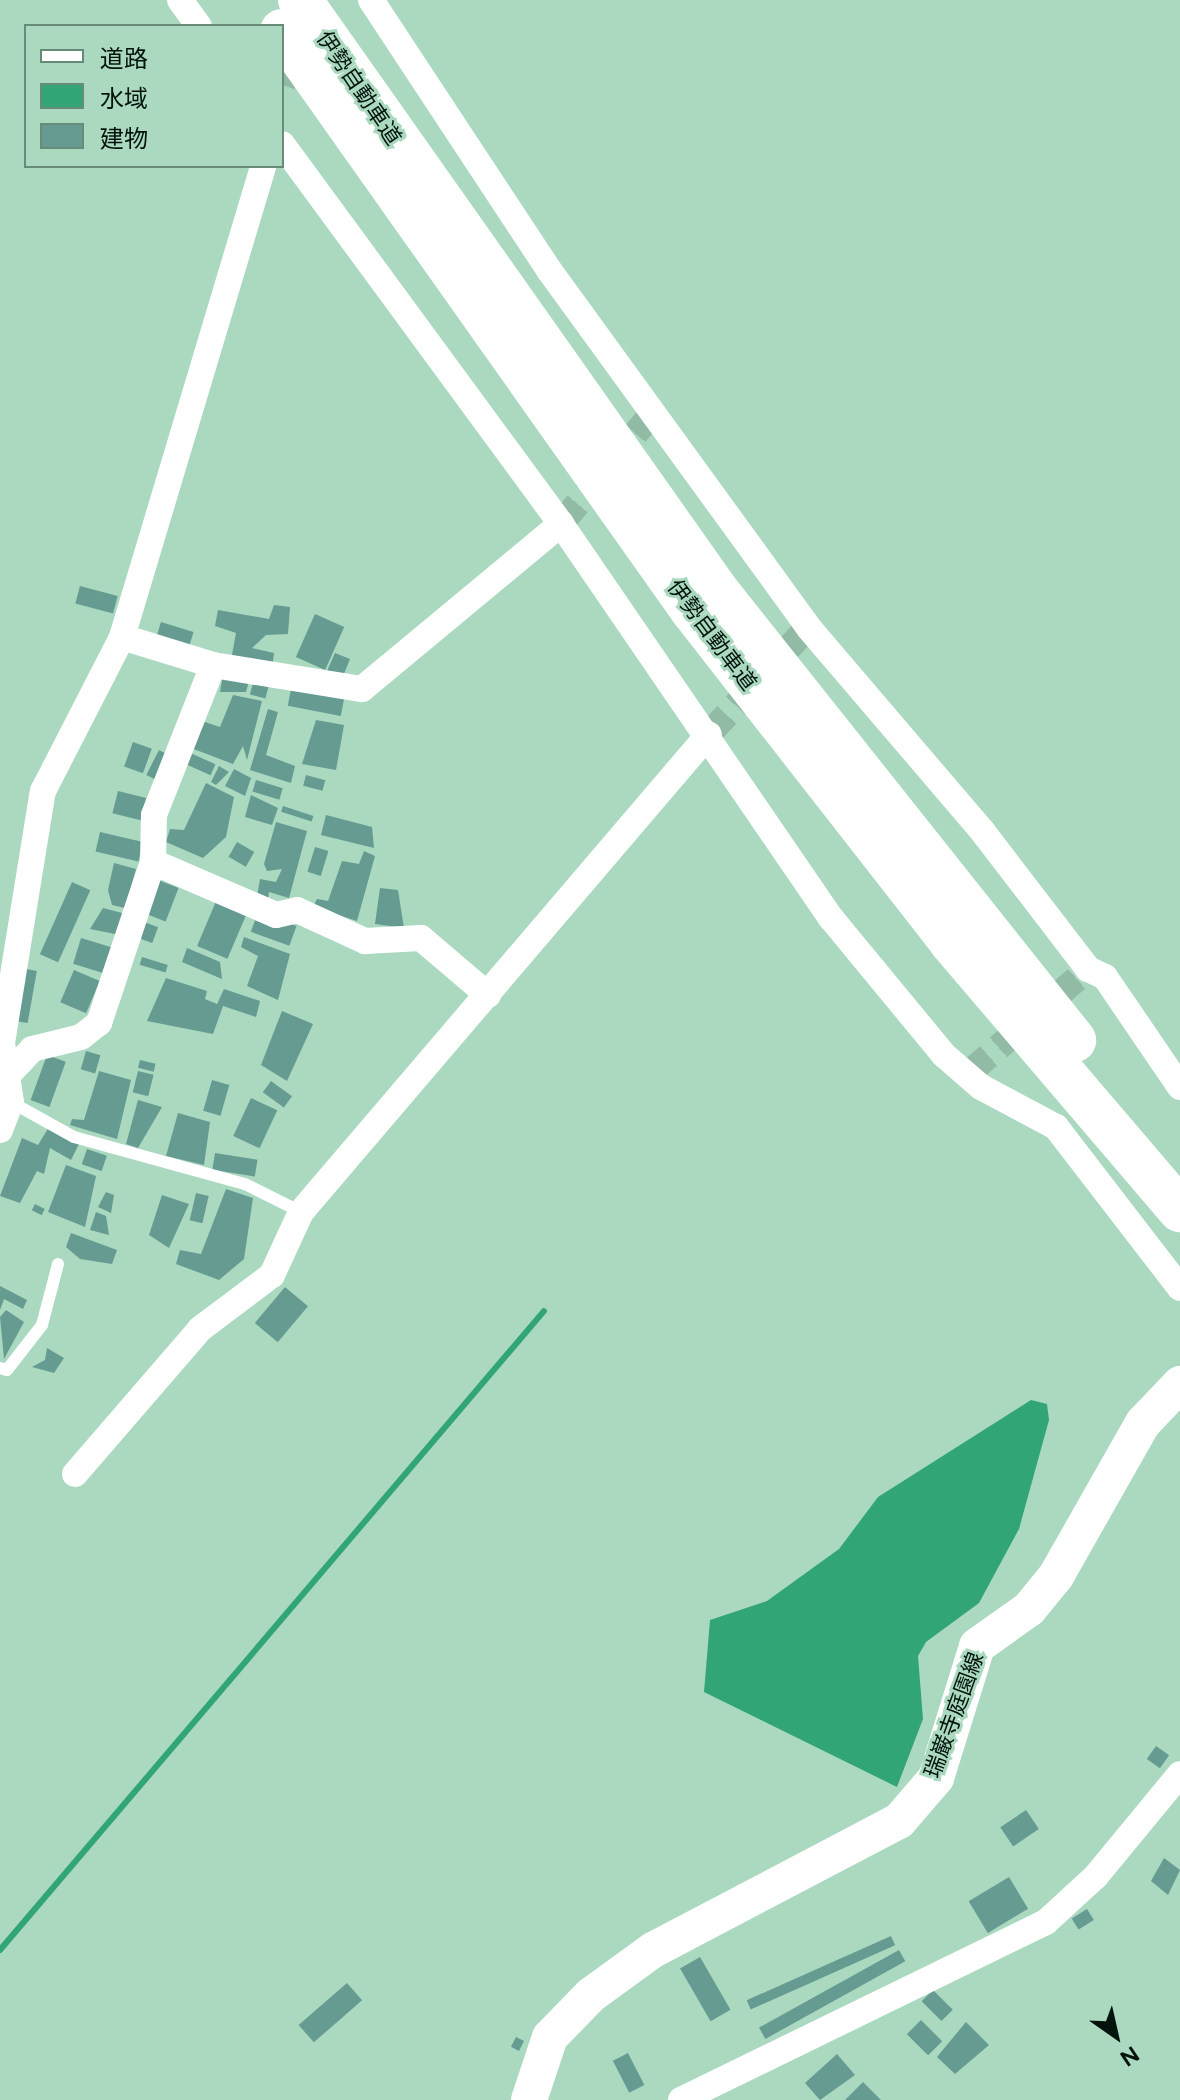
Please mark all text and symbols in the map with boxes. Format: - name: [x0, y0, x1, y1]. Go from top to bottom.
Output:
- legend: [24, 24, 284, 168]
- street label: 伊勢自動車道: [311, 26, 407, 150]
- text: 道路: [100, 44, 148, 73]
- text: 水域: [100, 84, 148, 113]
- text: 建物: [100, 124, 148, 153]
- street label: 伊勢自動車道: [662, 574, 762, 696]
- street label: 瑞巌寺庭園線: [919, 1648, 989, 1782]
- north arrow: [1076, 1996, 1156, 2076]
- text: N: [1115, 2040, 1144, 2072]

